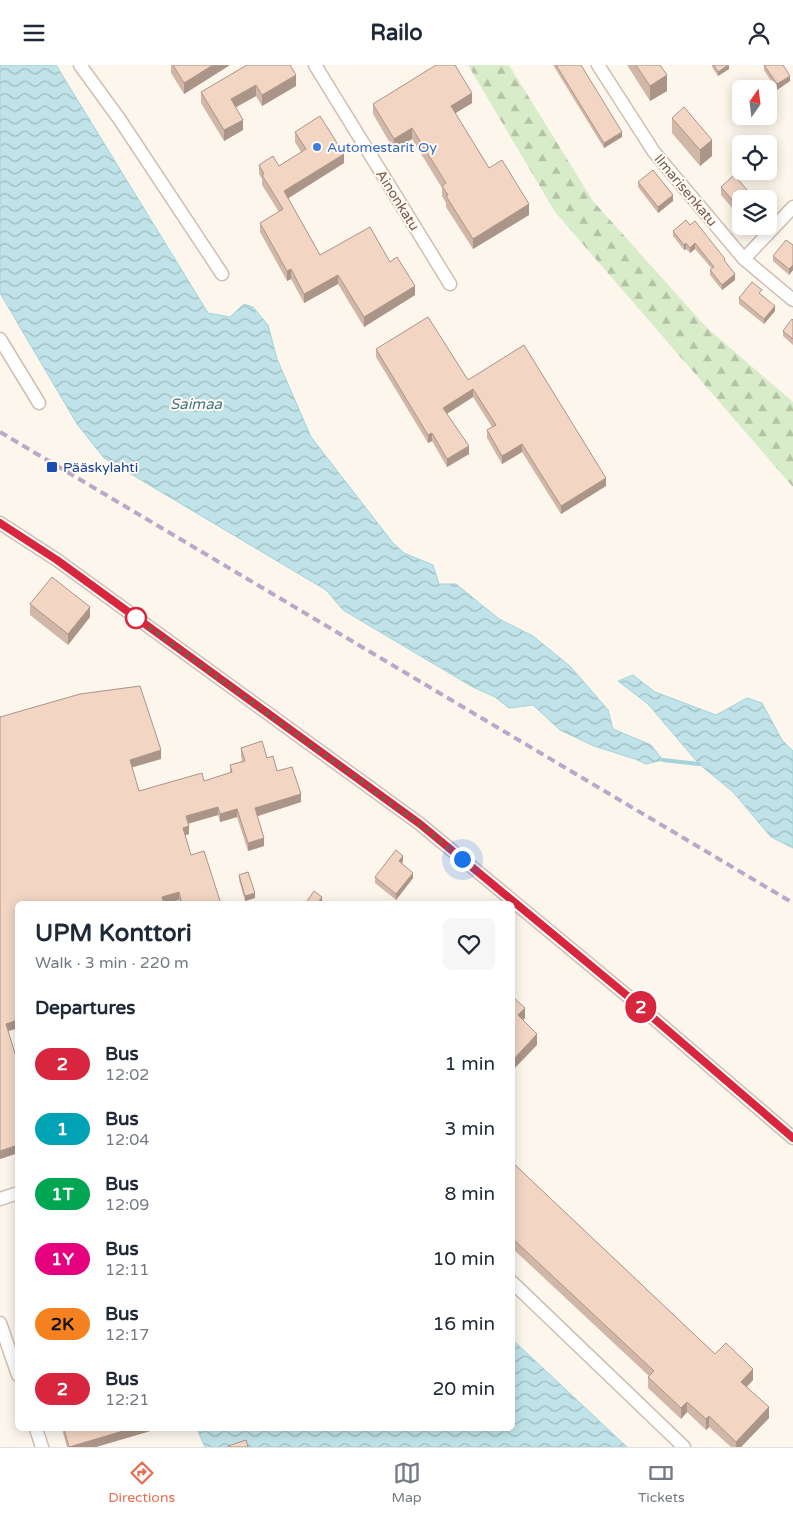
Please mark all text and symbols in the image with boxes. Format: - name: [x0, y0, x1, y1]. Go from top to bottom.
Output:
- icon: menu: [20, 19, 48, 47]
- icon: person: [745, 19, 773, 47]
- text: Railo: [370, 20, 423, 46]
- north arrow: [732, 80, 778, 125]
- map controls: [732, 80, 777, 235]
- button: locate: [732, 135, 777, 180]
- place label: Automestarit Oy: [327, 139, 437, 156]
- marker: Automestarit Oy: [311, 141, 323, 153]
- street label: Ilmarisenkatu: [650, 151, 721, 230]
- street label: Ainonkatu: [372, 167, 423, 234]
- button: layers: [732, 190, 777, 235]
- water label: Saimaa: [170, 395, 223, 413]
- place label: Pääskylahti: [63, 459, 138, 476]
- marker: Pääskylahti: [45, 460, 59, 474]
- unlabelled marker: [125, 607, 147, 629]
- your location: [450, 847, 475, 872]
- button: heart: [443, 918, 495, 970]
- text: UPM Konttori: [35, 919, 192, 948]
- text: Walk · 3 min · 220 m: [35, 953, 189, 973]
- line badge: 2: [625, 991, 657, 1023]
- text: 2: [635, 996, 647, 1018]
- text: Departures: [35, 997, 135, 1019]
- text: Bus: [105, 1043, 139, 1065]
- text: 2: [57, 1053, 68, 1075]
- text: 1 min: [444, 1053, 495, 1075]
- text: 12:02: [105, 1065, 149, 1085]
- text: Bus: [105, 1108, 139, 1130]
- text: 1: [57, 1118, 68, 1140]
- text: 3 min: [444, 1118, 495, 1140]
- text: 12:04: [105, 1130, 149, 1150]
- text: Bus: [105, 1173, 139, 1195]
- text: 1T: [51, 1183, 74, 1205]
- text: 8 min: [444, 1183, 495, 1205]
- text: 12:09: [105, 1195, 149, 1215]
- text: Bus: [105, 1238, 139, 1260]
- text: 1Y: [51, 1248, 74, 1270]
- text: 10 min: [432, 1248, 495, 1270]
- text: 12:11: [105, 1260, 149, 1280]
- text: Bus: [105, 1303, 139, 1325]
- text: 2K: [51, 1313, 74, 1335]
- text: 16 min: [432, 1313, 495, 1335]
- text: 12:17: [105, 1325, 149, 1345]
- text: Bus: [105, 1368, 139, 1390]
- text: 2: [57, 1378, 68, 1400]
- text: 20 min: [432, 1378, 495, 1400]
- text: 12:21: [105, 1390, 149, 1410]
- tab: Directions: [108, 1459, 175, 1506]
- tab: Map: [391, 1459, 422, 1506]
- tab: Tickets: [638, 1459, 685, 1506]

